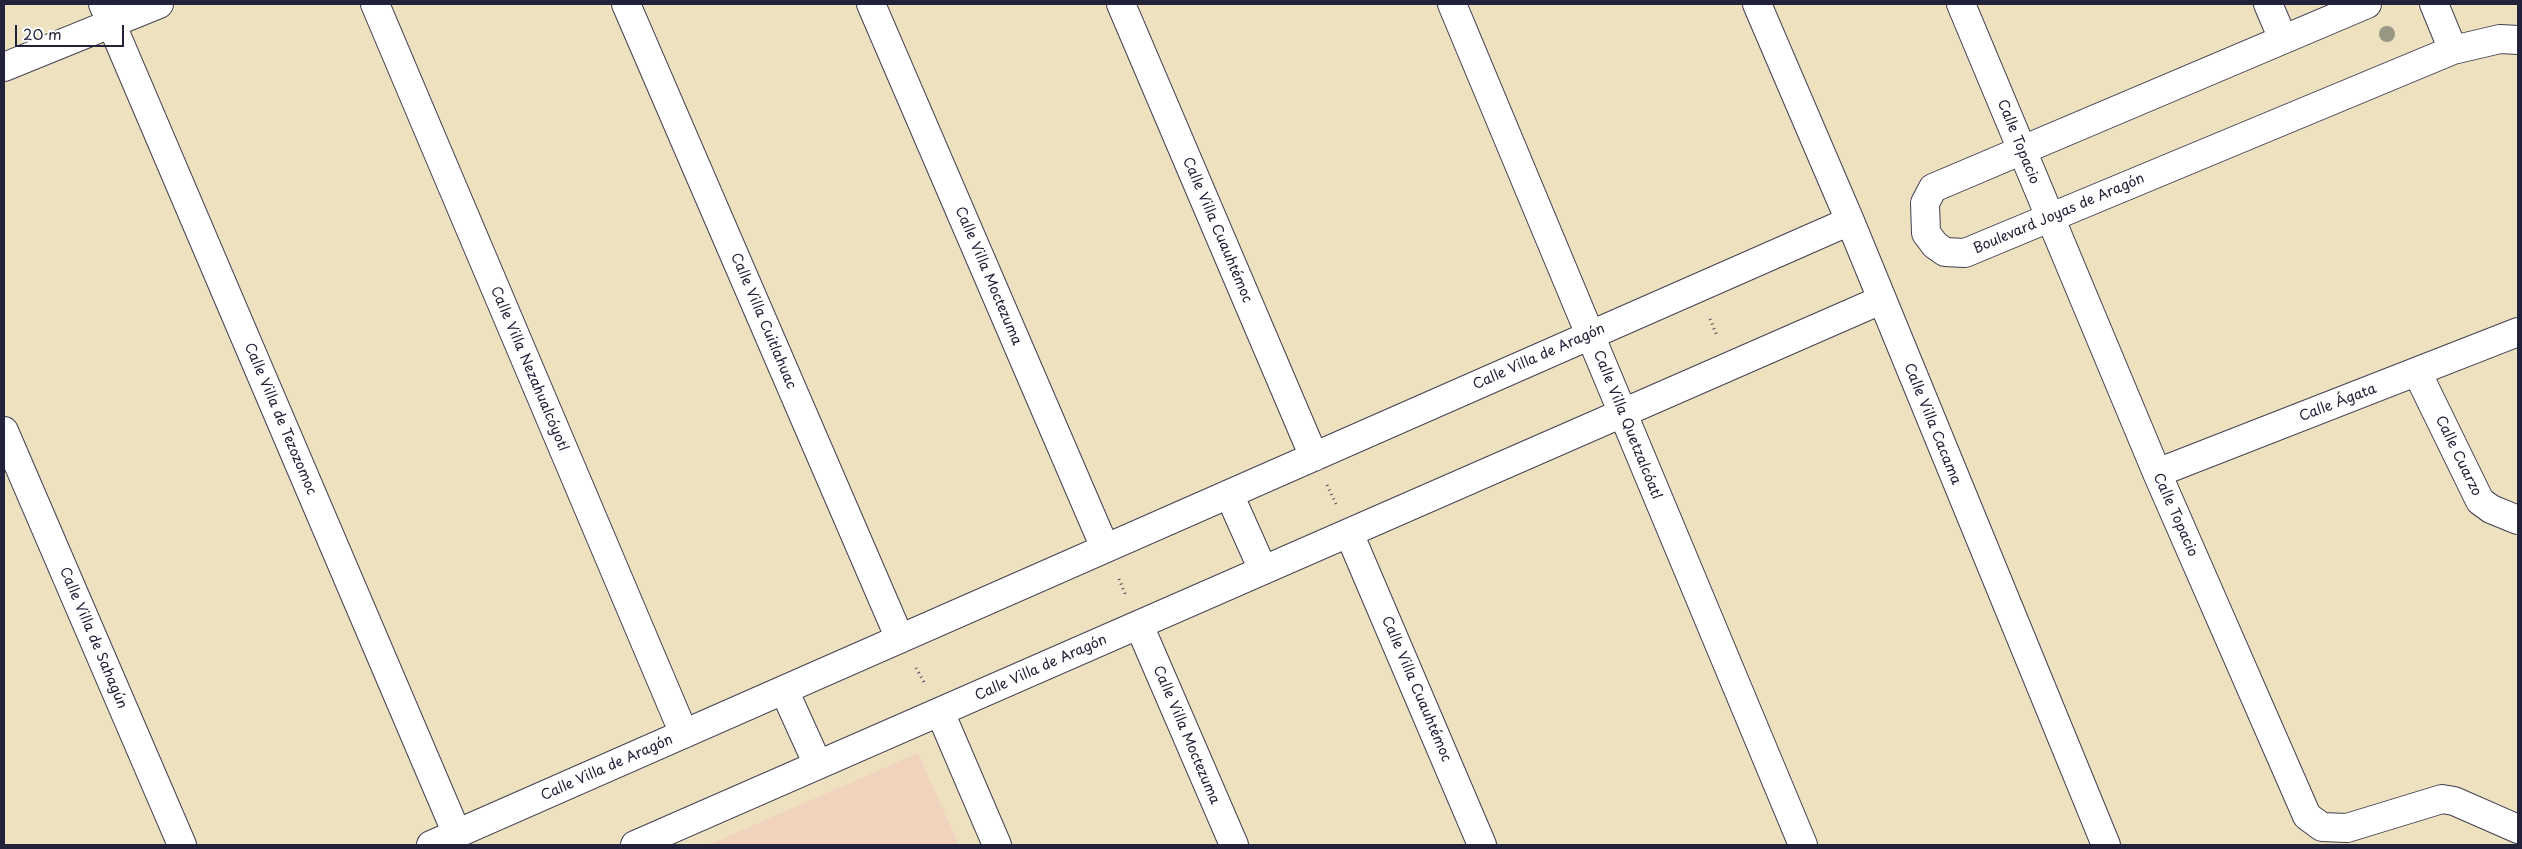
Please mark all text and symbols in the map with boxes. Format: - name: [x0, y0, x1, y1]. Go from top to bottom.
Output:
- scale bar: [18, 15, 126, 47]
- text: 20 m: [23, 22, 62, 45]
- street label: Calle Topacio: [1993, 97, 2043, 187]
- street label: Calle Villa Cuauhtémoc: [1179, 155, 1255, 305]
- street label: Boulevard Joyas de Aragón: [1971, 170, 2147, 258]
- street label: Calle Villa Moctezuma: [951, 204, 1025, 348]
- street label: Calle Villa Cuitlahuac: [727, 250, 799, 392]
- street label: Calle Villa Nezahualcóyotl: [487, 284, 571, 454]
- street label: Calle Villa de Aragón: [1471, 320, 1607, 394]
- street label: Calle Villa de Tezozomoc: [240, 340, 320, 498]
- street label: Calle Villa Quetzalcóatl: [1589, 348, 1665, 502]
- street label: Calle Villa Cacama: [1900, 361, 1964, 487]
- street label: Calle Ágata: [2297, 381, 2379, 425]
- street label: Calle Cuarzo: [2431, 413, 2485, 499]
- street label: Calle Topacio: [2149, 471, 2201, 559]
- street label: Calle Villa de Sahagún: [56, 565, 130, 711]
- street label: Calle Villa Cuauhtémoc: [1378, 614, 1454, 764]
- street label: Calle Villa de Aragón: [973, 631, 1109, 705]
- street label: Calle Villa Moctezuma: [1149, 663, 1223, 807]
- street label: Calle Villa de Aragón: [539, 731, 675, 805]

